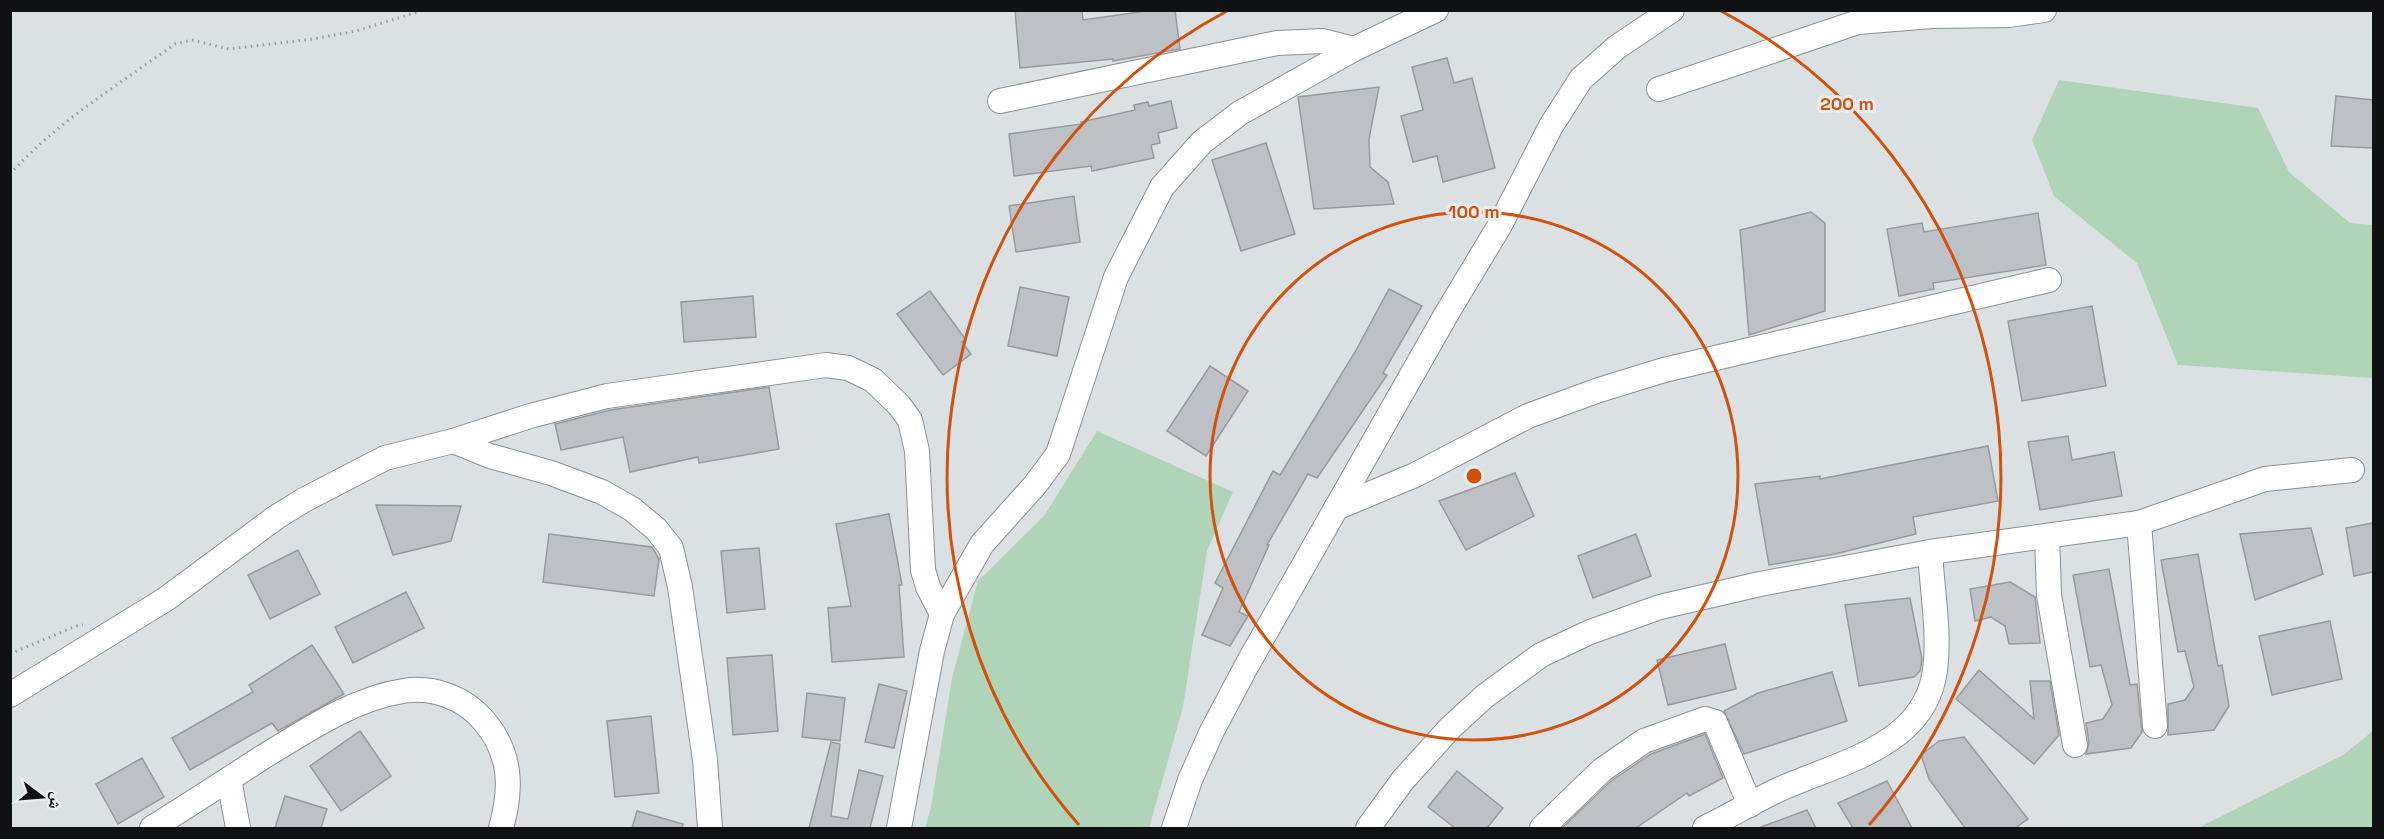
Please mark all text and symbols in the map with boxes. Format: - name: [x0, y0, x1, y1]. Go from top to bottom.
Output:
- text: 200 m: [1820, 92, 1874, 115]
- text: 100 m: [1448, 200, 1500, 223]
- centre of rings: [1464, 466, 1484, 486]
- north arrow: [12, 767, 72, 827]
- text: ش: [43, 790, 68, 812]

